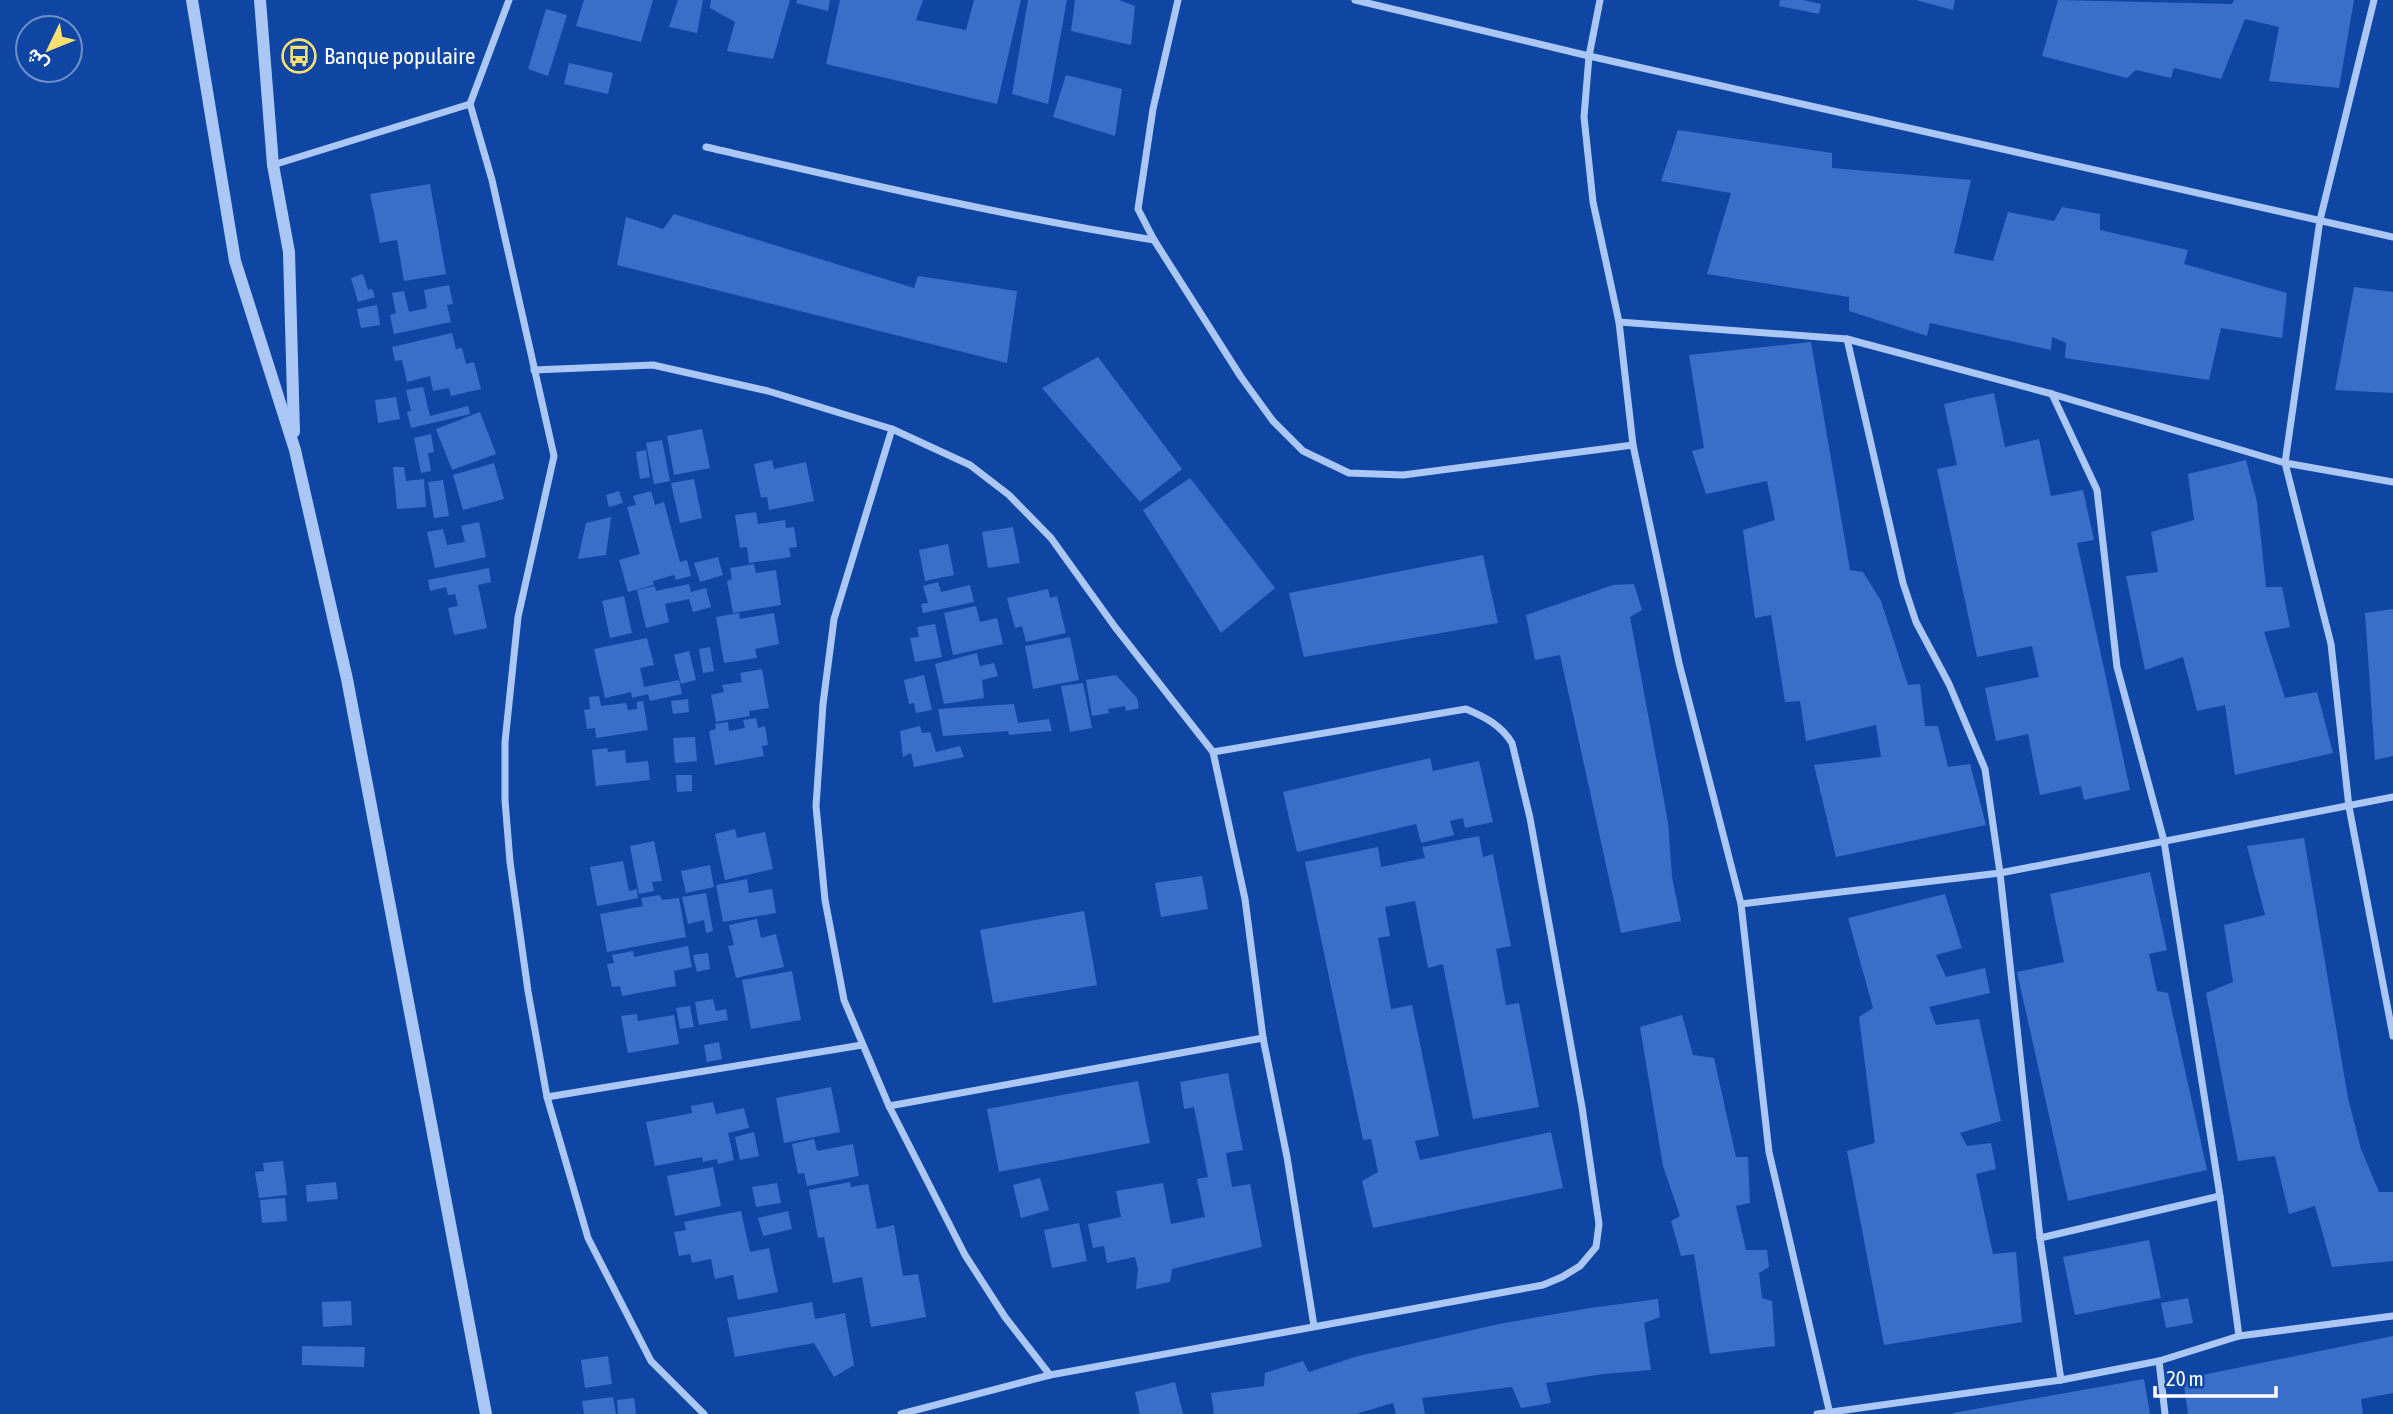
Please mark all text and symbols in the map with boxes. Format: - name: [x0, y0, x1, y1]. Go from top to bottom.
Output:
- north arrow: [14, 14, 84, 84]
- bus stop icon: Banque populaire: [280, 37, 318, 75]
- place label: Banque populaire: [324, 43, 475, 69]
- text: ش: [21, 44, 53, 76]
- scale bar: [2155, 1354, 2276, 1398]
- text: 20 m: [2166, 1366, 2204, 1390]

